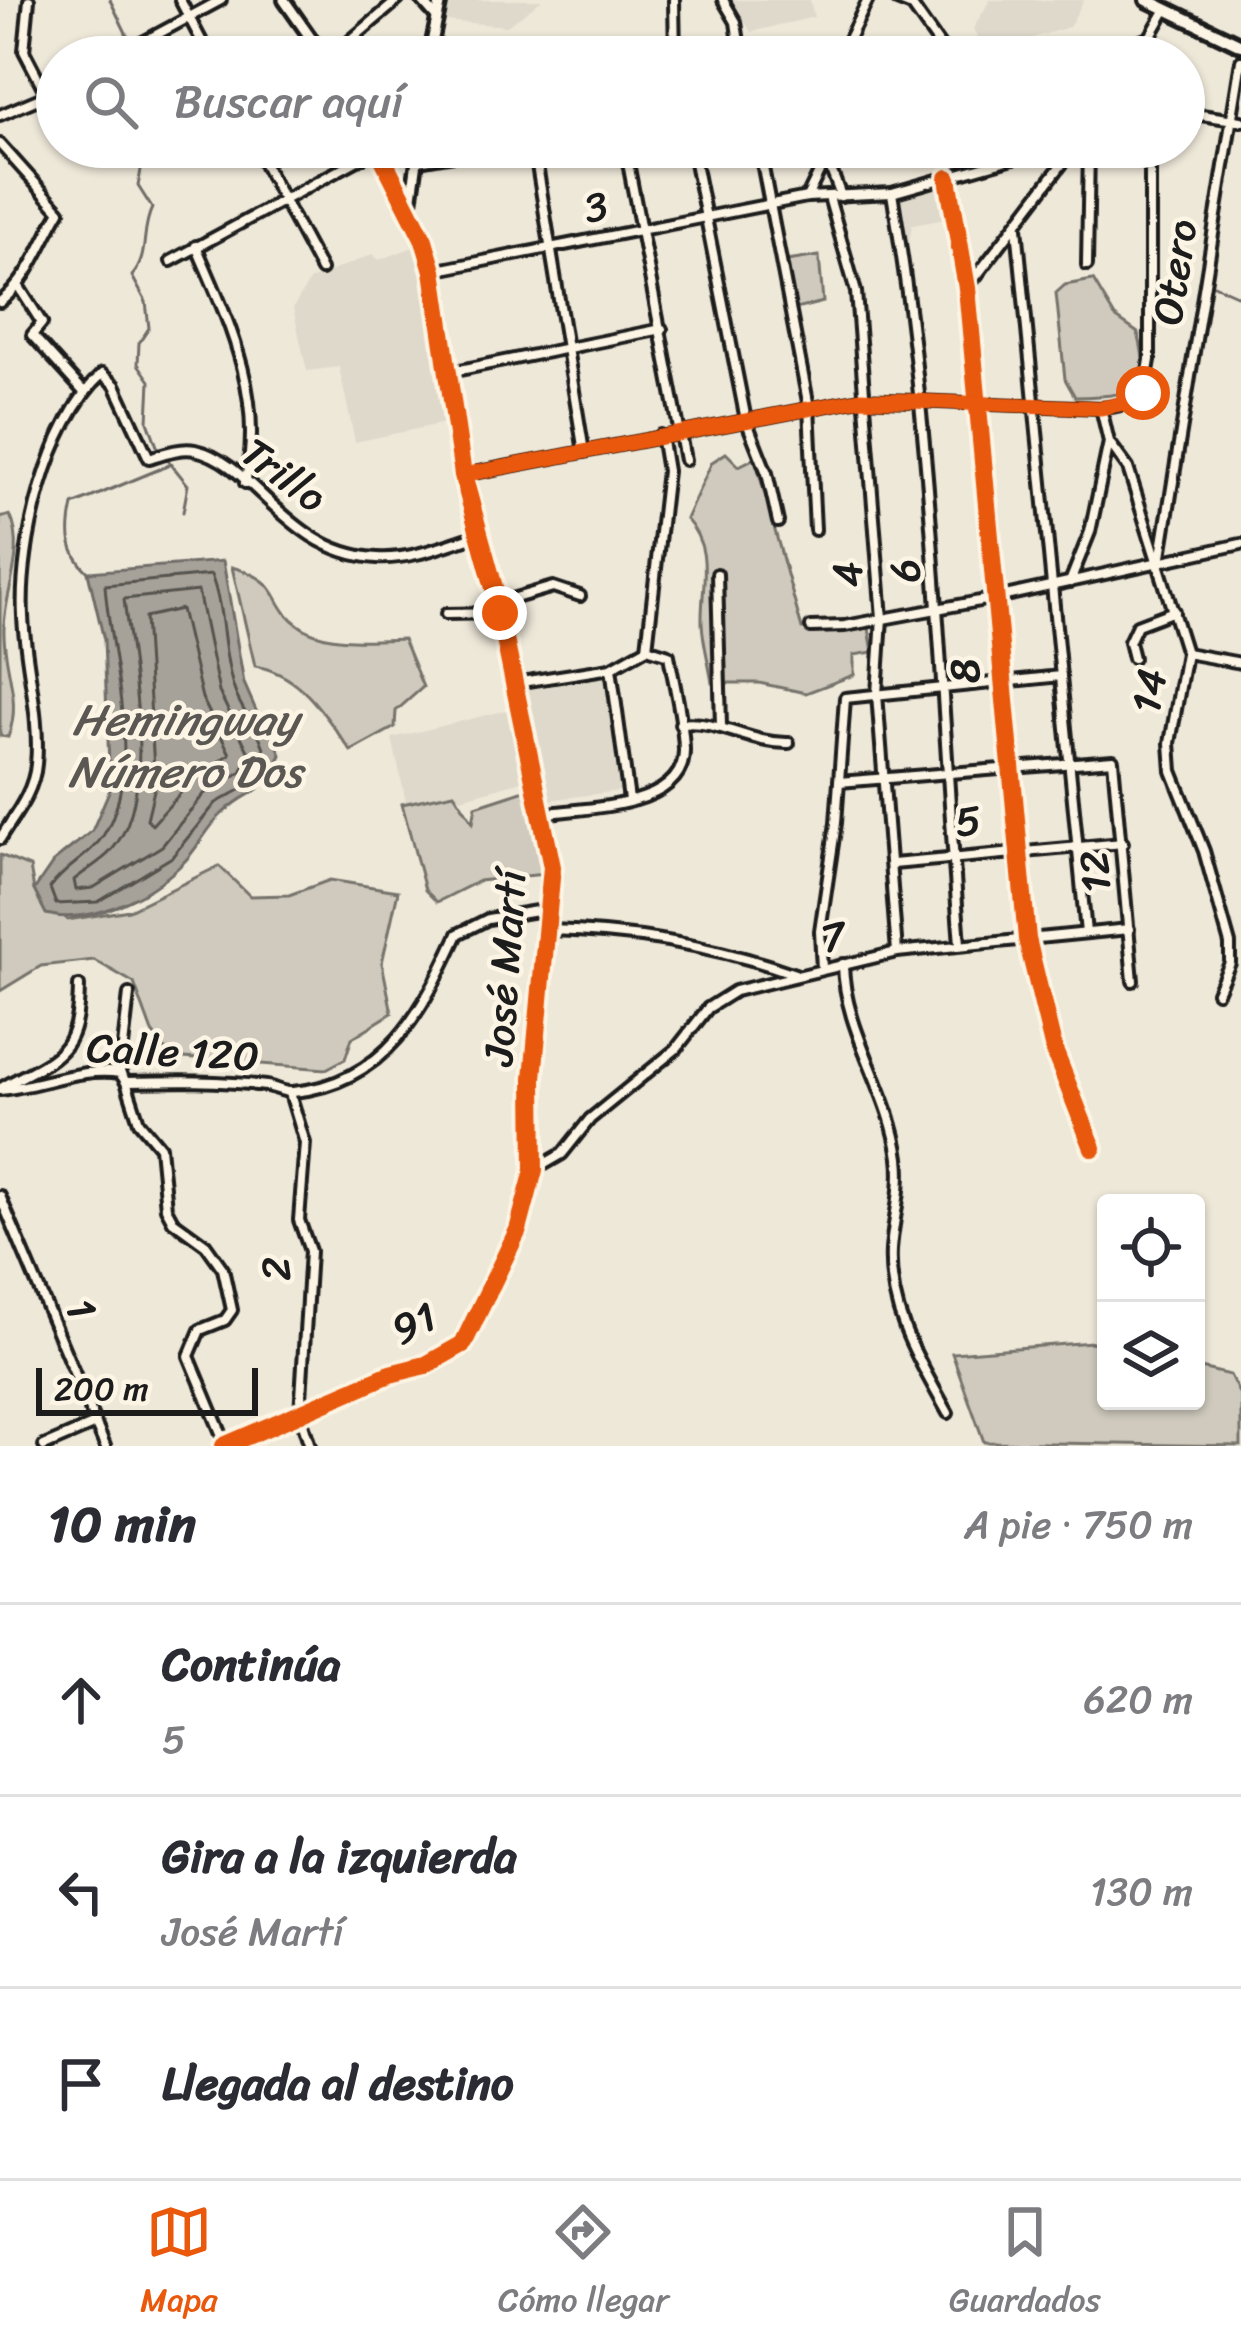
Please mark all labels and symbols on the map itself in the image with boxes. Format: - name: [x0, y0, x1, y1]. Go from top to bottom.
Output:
- street label: 3: [578, 168, 614, 246]
- street label: Otero: [1130, 214, 1220, 330]
- route start: [1116, 366, 1170, 420]
- street label: Trillo: [224, 417, 344, 533]
- street label: 6: [867, 555, 943, 587]
- street label: 4: [810, 558, 886, 592]
- route end: [473, 586, 527, 640]
- street label: 8: [927, 655, 1003, 687]
- street label: 14: [1109, 663, 1189, 719]
- water label: Hemingway Número Dos: [68, 680, 306, 812]
- street label: 5: [952, 783, 984, 859]
- street label: 12: [1057, 848, 1133, 896]
- street label: José Martí: [461, 863, 549, 1070]
- street label: 7: [815, 898, 854, 976]
- street label: Calle 120: [85, 1011, 261, 1093]
- street label: 2: [239, 1256, 313, 1282]
- street label: 91: [379, 1280, 449, 1366]
- street label: 1: [43, 1287, 119, 1331]
- scale bar: [36, 1362, 258, 1415]

